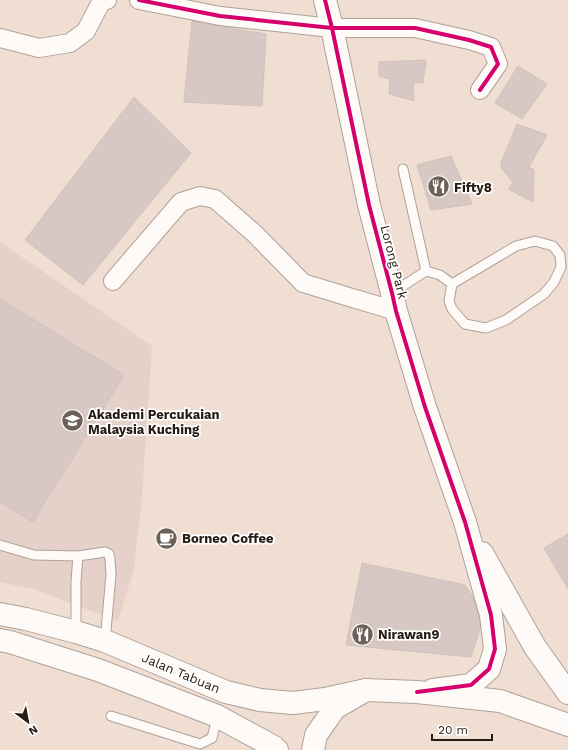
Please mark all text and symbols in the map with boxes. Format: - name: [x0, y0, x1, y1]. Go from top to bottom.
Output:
- restaurant icon: Fifty8: [426, 174, 452, 200]
- place label: Fifty8: [454, 180, 492, 195]
- street label: Lorong Park: [378, 223, 411, 301]
- place label: Akademi Percukaian Malaysia Kuching: [88, 407, 220, 437]
- school or university icon: Akademi Percukaian Malaysia Kuching: [60, 408, 86, 434]
- cafe icon: Borneo Coffee: [154, 525, 180, 551]
- place label: Borneo Coffee: [182, 531, 274, 546]
- restaurant icon: Nirawan9: [349, 621, 375, 647]
- place label: Nirawan9: [378, 627, 439, 642]
- street label: Jalan Tabuan: [140, 650, 222, 696]
- north arrow: [8, 702, 48, 742]
- scale bar: [432, 716, 492, 742]
- text: N: [26, 722, 40, 738]
- text: 20 m: [438, 723, 468, 737]

